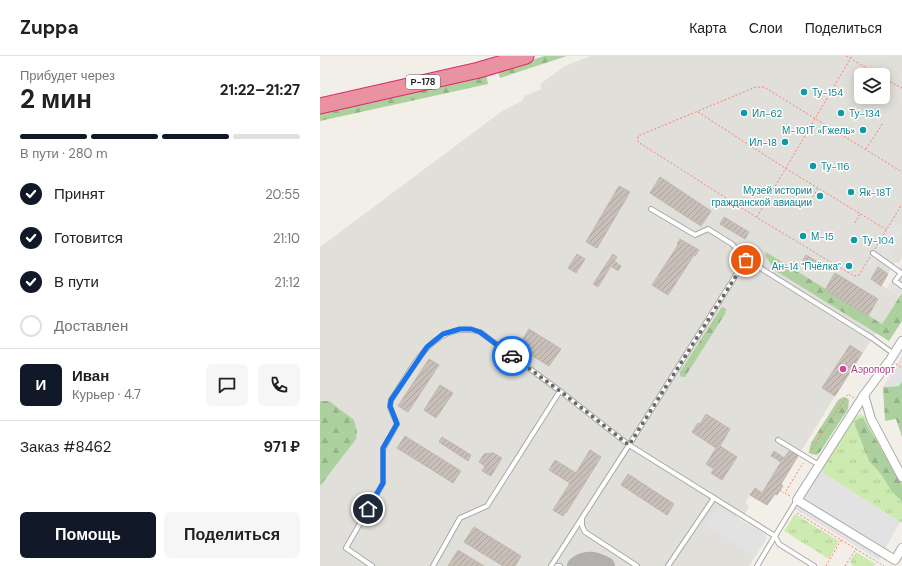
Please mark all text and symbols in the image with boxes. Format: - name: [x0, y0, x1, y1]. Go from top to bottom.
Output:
- text: Zuppa: [20, 15, 79, 40]
- text: Карта: [689, 19, 727, 37]
- text: Слои: [749, 19, 783, 37]
- text: Поделиться: [805, 19, 882, 37]
- text: Прибудет через: [20, 67, 115, 84]
- map controls: [854, 68, 890, 104]
- button: layers: [854, 68, 890, 104]
- road number: Р-178: [406, 75, 440, 89]
- text: 21:22–21:27: [220, 80, 300, 100]
- text: 2 мин: [20, 82, 92, 116]
- place label: Ту-154: [812, 86, 843, 99]
- marker: Ту-154: [799, 87, 809, 97]
- place label: Ил-62: [752, 107, 782, 120]
- place label: Ту-134: [849, 107, 880, 120]
- marker: Ил-62: [739, 108, 749, 118]
- marker: Ту-134: [836, 108, 846, 118]
- place label: М-101Т «Гжель»: [782, 124, 855, 137]
- marker: М-101Т «Гжель»: [858, 125, 868, 135]
- place label: Ил-18: [749, 136, 777, 149]
- marker: Ил-18: [780, 137, 790, 147]
- text: В пути · 280 m: [20, 145, 107, 162]
- place label: Ту-116: [821, 160, 849, 173]
- marker: Ту-116: [808, 161, 818, 171]
- icon: check: [20, 183, 42, 205]
- text: Принят: [54, 184, 105, 204]
- place label: Музей истории гражданской авиации: [711, 184, 812, 209]
- text: 20:55: [265, 186, 300, 203]
- place label: Як-18Т: [859, 186, 891, 199]
- marker: Як-18Т: [846, 187, 856, 197]
- marker: Музей истории гражданской авиации: [815, 191, 825, 201]
- icon: check: [20, 227, 42, 249]
- text: Готовится: [54, 228, 123, 248]
- text: 21:10: [273, 230, 300, 247]
- place label: М-15: [811, 230, 834, 243]
- marker: М-15: [798, 231, 808, 241]
- place label: Ту-104: [862, 234, 894, 247]
- marker: Ту-104: [849, 235, 859, 245]
- pin: [729, 243, 763, 277]
- icon: bag: [735, 249, 757, 271]
- place label: Ан-14 "Пчёлка": [772, 260, 841, 273]
- marker: Ан-14 "Пчёлка": [844, 261, 854, 271]
- icon: check: [20, 271, 42, 293]
- text: В пути: [54, 272, 99, 292]
- text: 21:12: [274, 274, 300, 291]
- text: Доставлен: [54, 316, 128, 336]
- courier: [492, 336, 532, 376]
- icon: car: [501, 345, 523, 367]
- place label: Аэропорт: [851, 363, 895, 376]
- button: chat: [206, 364, 248, 406]
- button: phone: [258, 364, 300, 406]
- marker: Аэропорт: [838, 364, 848, 374]
- text: Иван: [72, 366, 109, 386]
- text: И: [36, 375, 46, 395]
- text: Курьер · 4.7: [72, 386, 141, 403]
- text: Заказ #8462: [20, 437, 111, 457]
- text: 971 ₽: [263, 437, 300, 457]
- pin: [351, 492, 385, 526]
- icon: home: [357, 498, 379, 520]
- button: Помощь: [20, 512, 156, 558]
- button: Поделиться: [164, 512, 300, 558]

